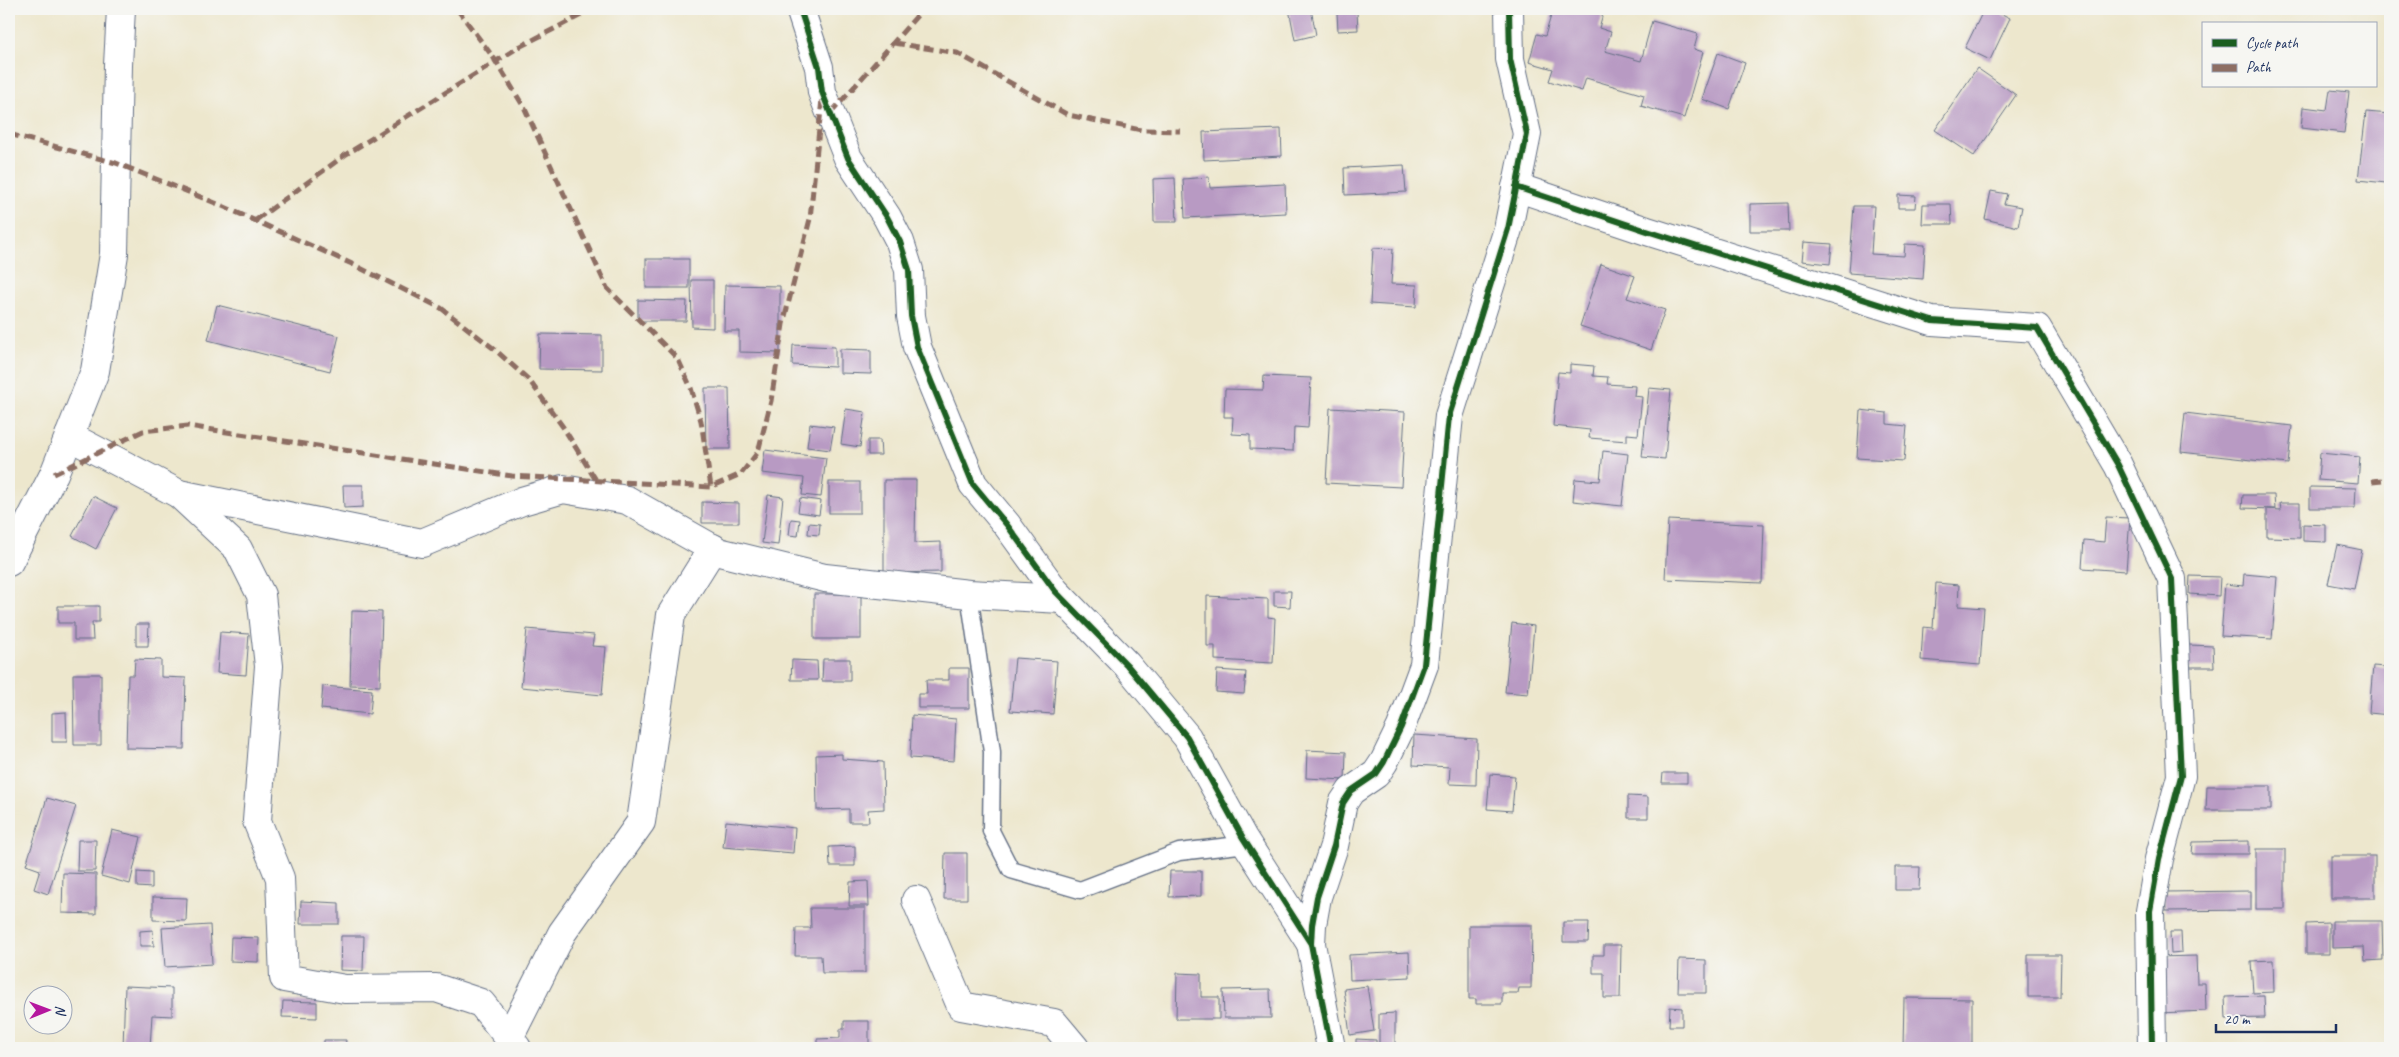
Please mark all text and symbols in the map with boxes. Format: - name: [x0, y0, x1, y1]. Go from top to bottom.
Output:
- legend: [2202, 22, 2376, 88]
- text: Cycle path: [2246, 34, 2298, 53]
- text: Path: [2246, 58, 2272, 77]
- north arrow: [22, 984, 72, 1034]
- scale bar: [2216, 1002, 2336, 1034]
- text: N: [52, 1005, 69, 1017]
- text: 20 m: [2224, 1010, 2251, 1029]

